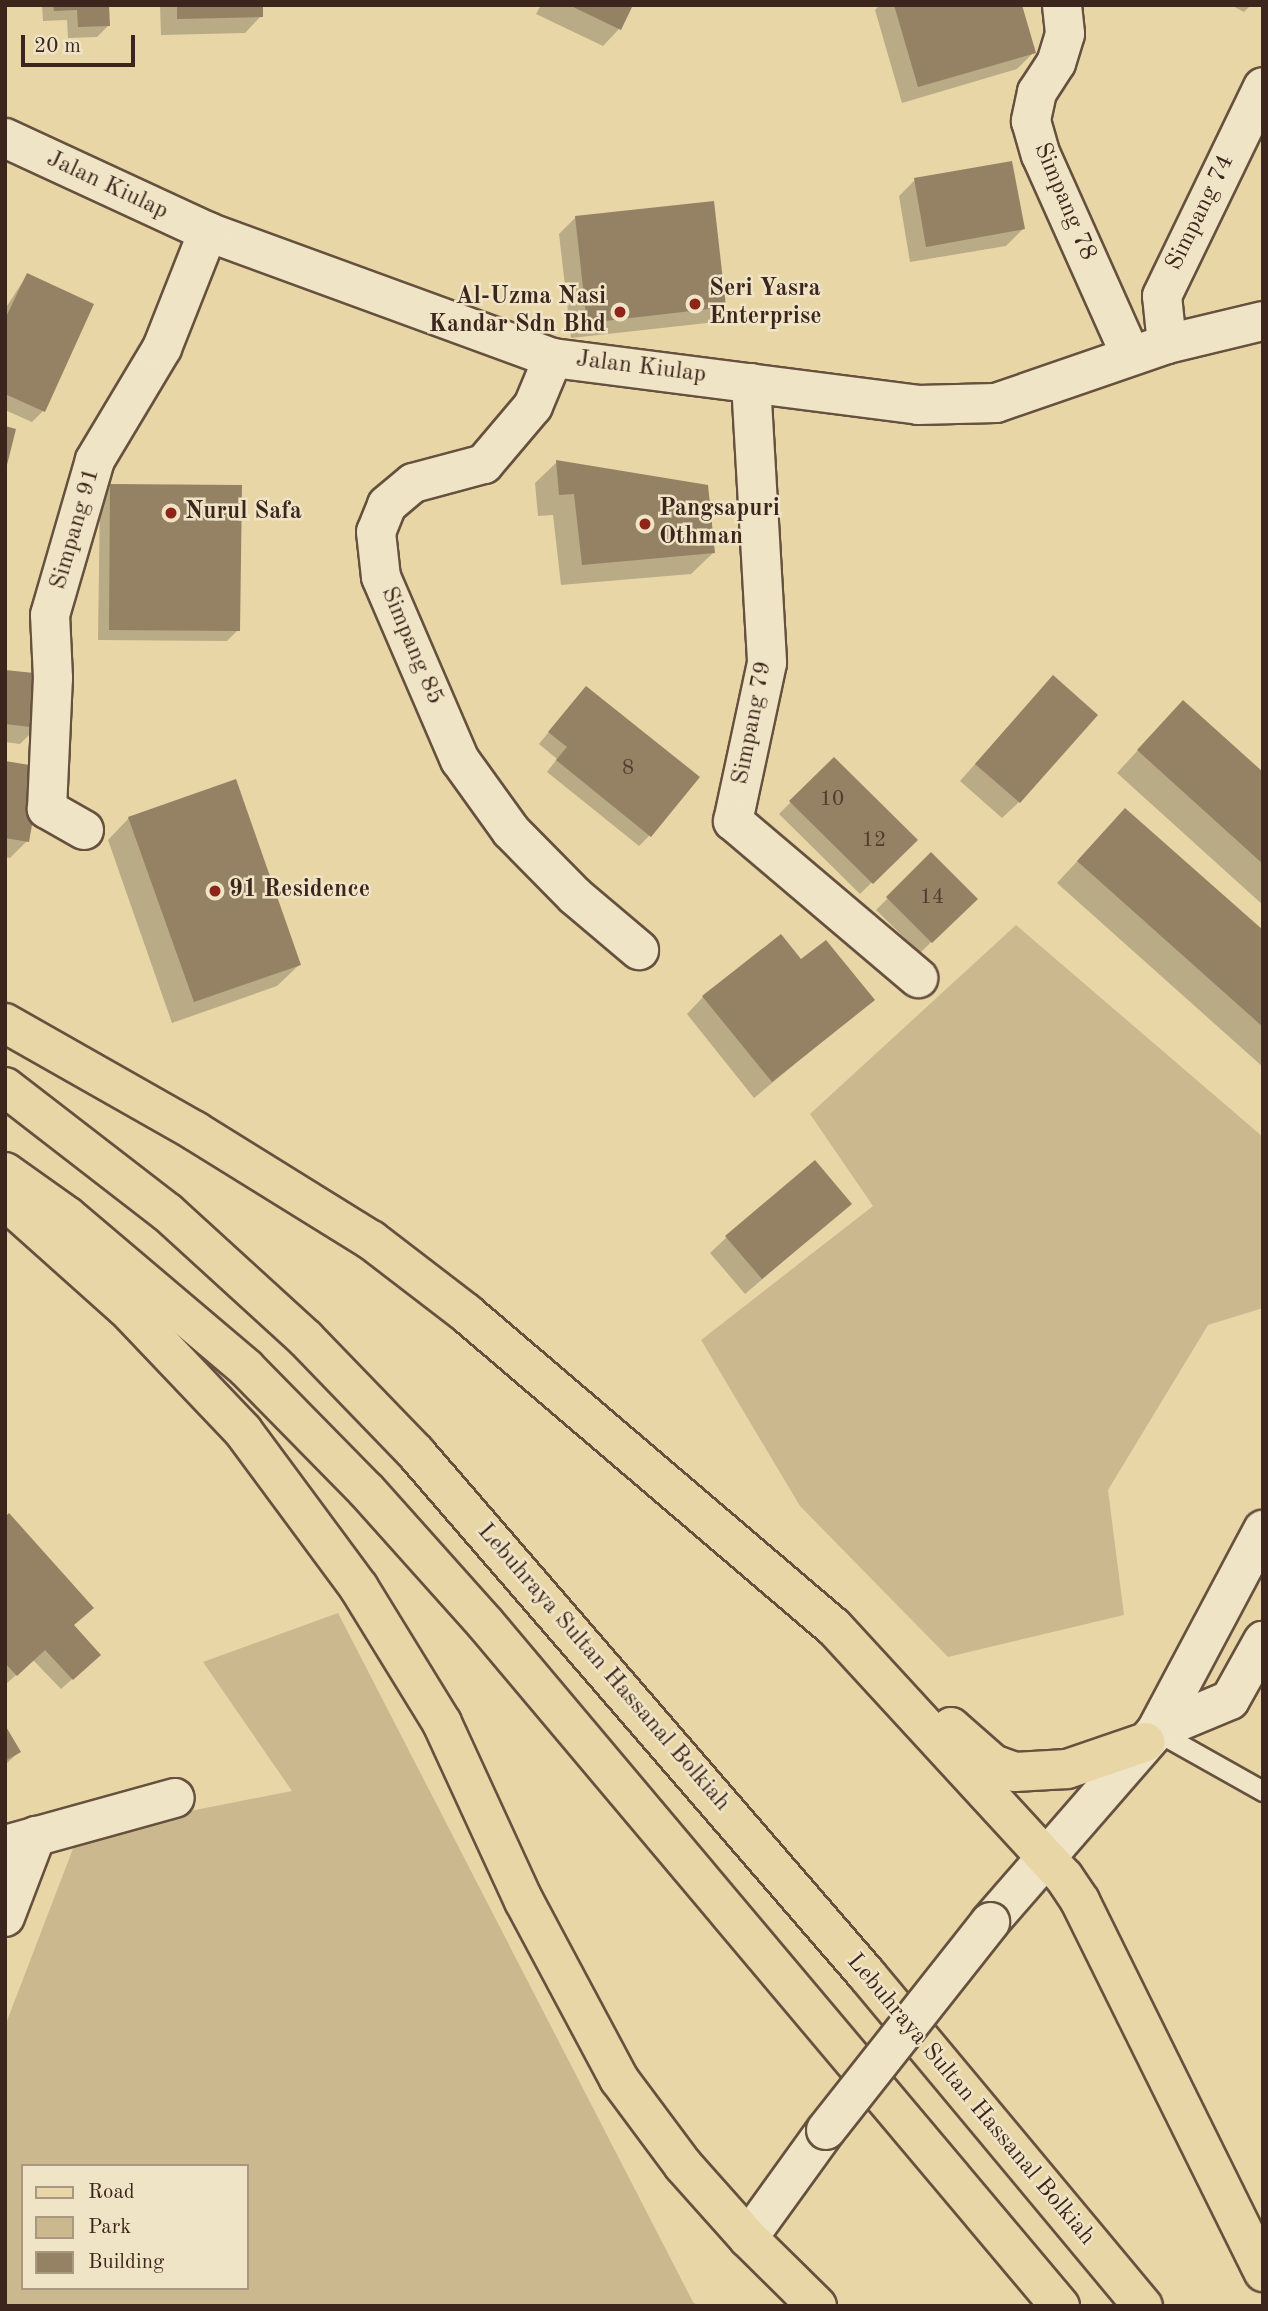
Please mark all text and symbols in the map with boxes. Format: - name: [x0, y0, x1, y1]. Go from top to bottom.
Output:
- scale bar: [24, 21, 138, 65]
- text: 20 m: [34, 36, 81, 57]
- street label: Simpang 78: [1026, 139, 1102, 265]
- street label: Jalan Kiulap: [42, 145, 172, 227]
- street label: Simpang 74: [1161, 150, 1241, 276]
- place label: Seri Yasra Enterprise: [709, 276, 822, 332]
- place label: Al-Uzma Nasi Kandar Sdn Bhd: [428, 284, 606, 340]
- marker: Seri Yasra Enterprise: [687, 296, 703, 312]
- marker: Al-Uzma Nasi Kandar Sdn Bhd: [612, 304, 628, 320]
- street label: Jalan Kiulap: [574, 346, 708, 390]
- street label: Simpang 91: [45, 465, 107, 593]
- place label: Pangsapuri Othman: [659, 496, 780, 552]
- place label: Nurul Safa: [185, 499, 302, 527]
- marker: Nurul Safa: [163, 505, 179, 521]
- marker: Pangsapuri Othman: [637, 516, 653, 532]
- street label: Simpang 85: [373, 583, 449, 709]
- street label: Simpang 79: [727, 659, 779, 787]
- house number: 8: [622, 756, 634, 782]
- house number: 10: [820, 787, 844, 813]
- house number: 12: [862, 828, 886, 854]
- place label: 91 Residence: [229, 877, 370, 905]
- marker: 91 Residence: [207, 883, 223, 899]
- house number: 14: [920, 885, 944, 911]
- street label: Lebuhraya Sultan Hassanal Bolkiah: [470, 1518, 736, 1818]
- street label: Lebuhraya Sultan Hassanal Bolkiah: [840, 1948, 1100, 2252]
- legend: [21, 2164, 248, 2290]
- text: Road: [88, 2182, 135, 2203]
- text: Park: [88, 2217, 131, 2238]
- text: Building: [88, 2252, 164, 2273]

